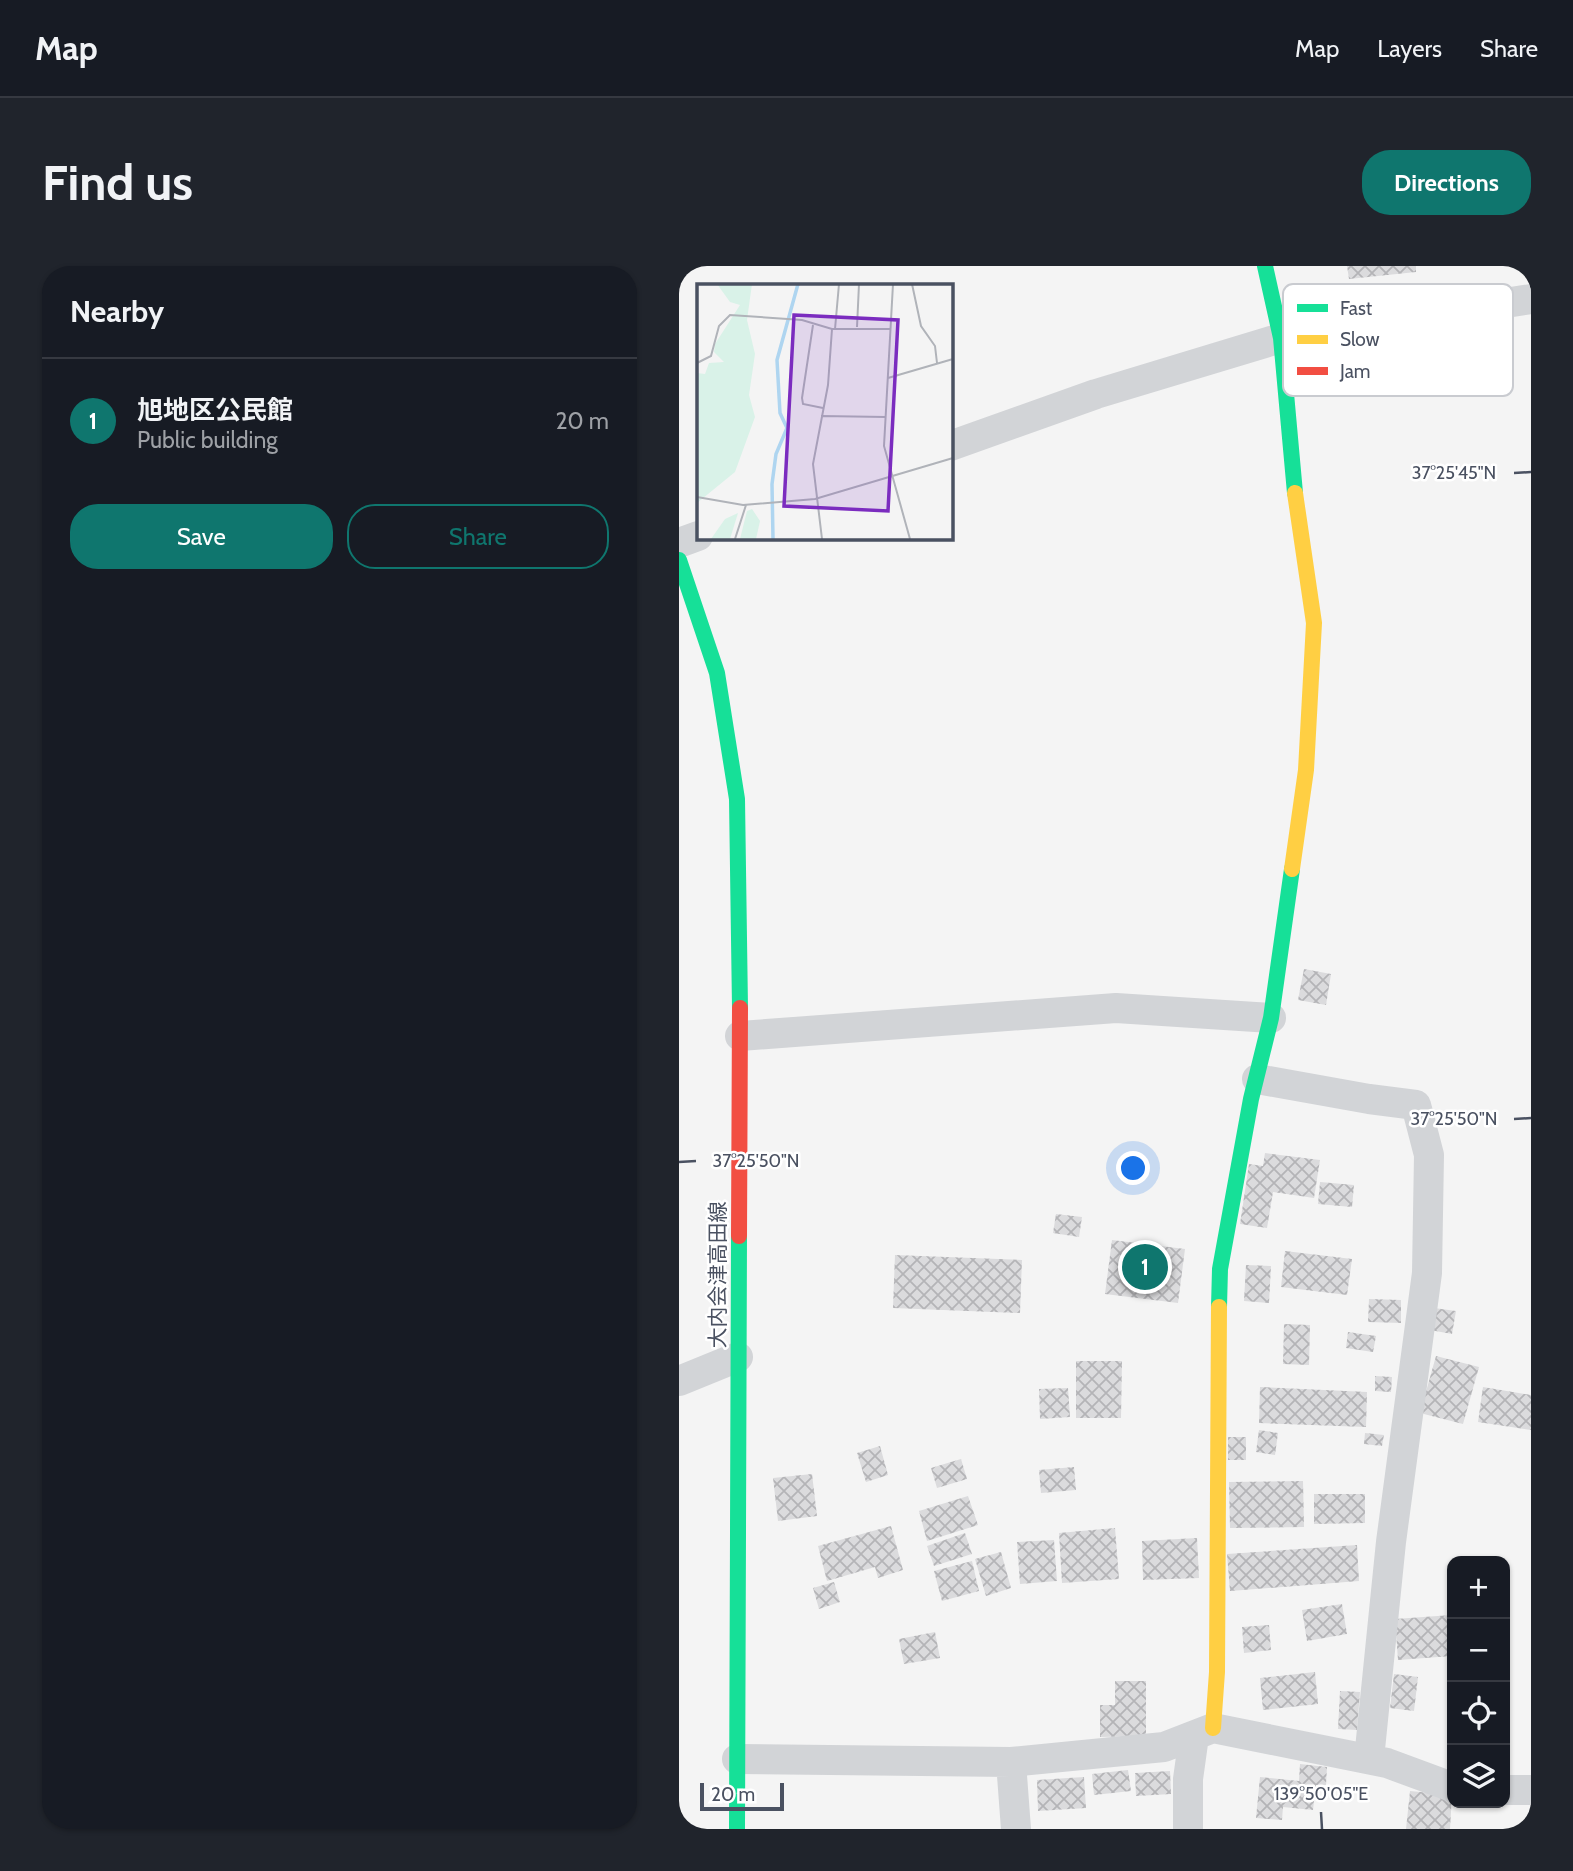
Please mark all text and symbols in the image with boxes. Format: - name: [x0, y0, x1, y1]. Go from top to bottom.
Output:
- text: Map: [35, 28, 98, 68]
- text: Map: [1295, 34, 1339, 63]
- text: Layers: [1377, 34, 1442, 63]
- text: Share: [1480, 34, 1538, 63]
- button: Directions: [1362, 150, 1531, 215]
- text: Find us: [42, 153, 193, 212]
- inset map: [697, 284, 952, 539]
- legend: [1283, 284, 1513, 396]
- text: Nearby: [70, 293, 164, 330]
- text: Fast: [1340, 297, 1373, 320]
- text: Slow: [1340, 328, 1380, 351]
- text: Jam: [1339, 360, 1370, 383]
- text: 旭地区公民館: [137, 394, 293, 426]
- text: 1: [89, 407, 97, 435]
- text: 20 m: [556, 407, 609, 435]
- text: Public building: [137, 426, 278, 454]
- text: 37°25'45"N: [1412, 462, 1496, 484]
- button: Save: [70, 504, 333, 569]
- button: Share: [347, 504, 609, 569]
- text: 37°25'50"N: [1410, 1108, 1498, 1130]
- text: 37°25'50"N: [712, 1150, 800, 1172]
- your location: [1116, 1151, 1150, 1185]
- street label: 大内会津高田線: [705, 1202, 730, 1349]
- pin: 1: [1122, 1241, 1168, 1293]
- map controls: [1447, 1556, 1510, 1808]
- button: +: [1447, 1556, 1510, 1619]
- button: −: [1447, 1619, 1510, 1682]
- button: locate: [1447, 1682, 1510, 1745]
- button: layers: [1447, 1745, 1510, 1808]
- scale bar: [700, 1780, 784, 1812]
- text: 20 m: [711, 1783, 755, 1806]
- text: 139°50'05"E: [1274, 1783, 1368, 1805]

